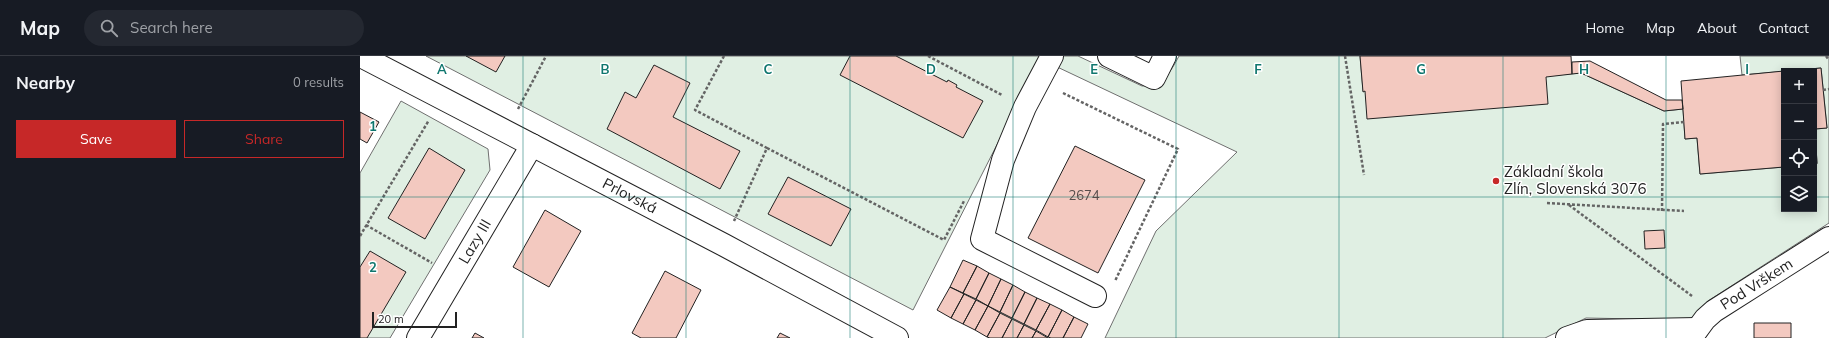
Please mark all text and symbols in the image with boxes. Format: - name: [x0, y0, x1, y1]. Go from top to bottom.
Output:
- search box: [84, 10, 364, 46]
- text: Map: [20, 16, 60, 40]
- icon: search: [98, 17, 120, 39]
- text: Search here: [130, 18, 213, 37]
- text: Home: [1585, 19, 1624, 37]
- text: Map: [1646, 19, 1675, 37]
- text: About: [1697, 19, 1737, 37]
- text: Contact: [1759, 19, 1809, 37]
- text: A: [437, 61, 447, 77]
- text: B: [601, 61, 610, 77]
- text: C: [764, 61, 773, 77]
- text: D: [926, 61, 936, 77]
- text: E: [1090, 61, 1098, 77]
- text: F: [1254, 61, 1262, 77]
- text: G: [1416, 61, 1426, 77]
- text: H: [1579, 61, 1589, 77]
- text: I: [1745, 61, 1749, 77]
- map controls: [1781, 68, 1817, 212]
- button: +: [1781, 68, 1817, 104]
- text: Nearby: [16, 72, 75, 93]
- text: 0 results: [293, 74, 344, 90]
- button: −: [1781, 104, 1817, 140]
- text: 1: [369, 118, 377, 134]
- button: Save: [16, 120, 176, 158]
- button: Share: [184, 120, 344, 158]
- button: locate: [1781, 140, 1817, 176]
- place label: Základní škola Zlín, Slovenská 3076: [1504, 162, 1646, 198]
- street label: Prlovská: [599, 173, 661, 218]
- marker: Základní škola Zlín, Slovenská 3076: [1491, 176, 1501, 186]
- button: layers: [1781, 176, 1817, 212]
- house number: 2674: [1068, 187, 1100, 203]
- street label: Lazy III: [454, 216, 495, 267]
- street label: Pod Vrškem: [1716, 254, 1796, 314]
- text: 2: [369, 259, 377, 275]
- scale bar: [372, 310, 457, 329]
- text: 20 m: [378, 312, 404, 326]

